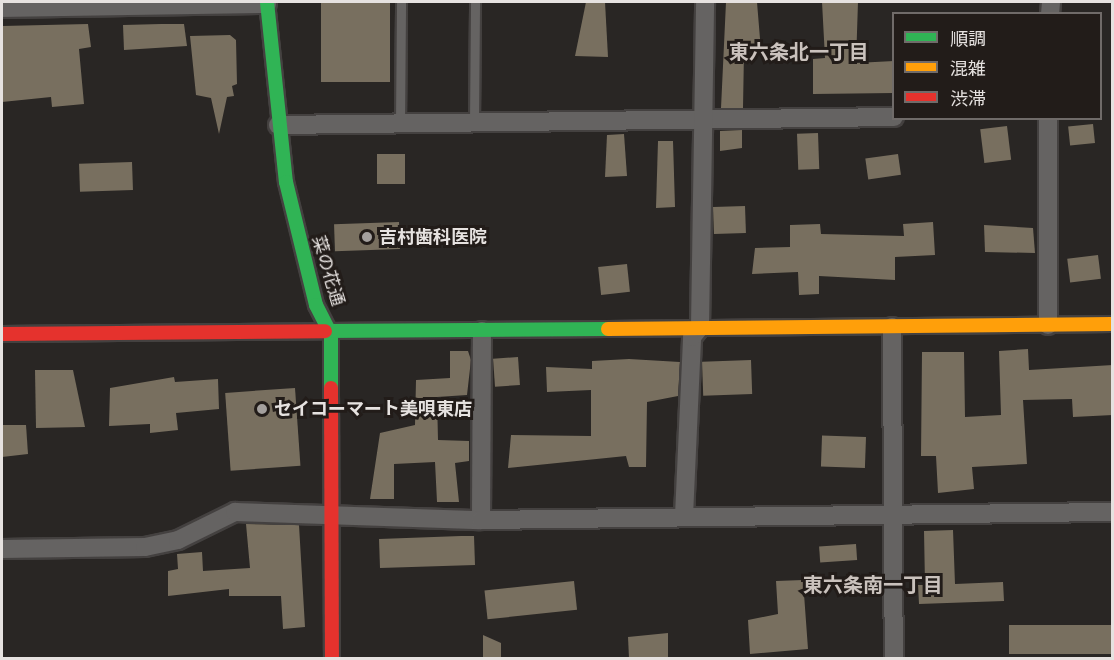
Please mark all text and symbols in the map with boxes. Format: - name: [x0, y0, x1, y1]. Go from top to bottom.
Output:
- legend: [892, 12, 1102, 120]
- text: 順調: [950, 28, 986, 50]
- district label: 東六条北一丁目: [729, 40, 869, 64]
- text: 混雑: [950, 58, 986, 80]
- text: 渋滞: [950, 88, 986, 110]
- place label: 吉村歯科医院: [379, 226, 487, 248]
- marker: 吉村歯科医院: [360, 230, 374, 244]
- street label: 菜の花通: [307, 233, 349, 309]
- place label: セイコーマート美唄東店: [274, 398, 472, 420]
- marker: セイコーマート美唄東店: [255, 402, 269, 416]
- district label: 東六条南一丁目: [803, 573, 943, 597]

